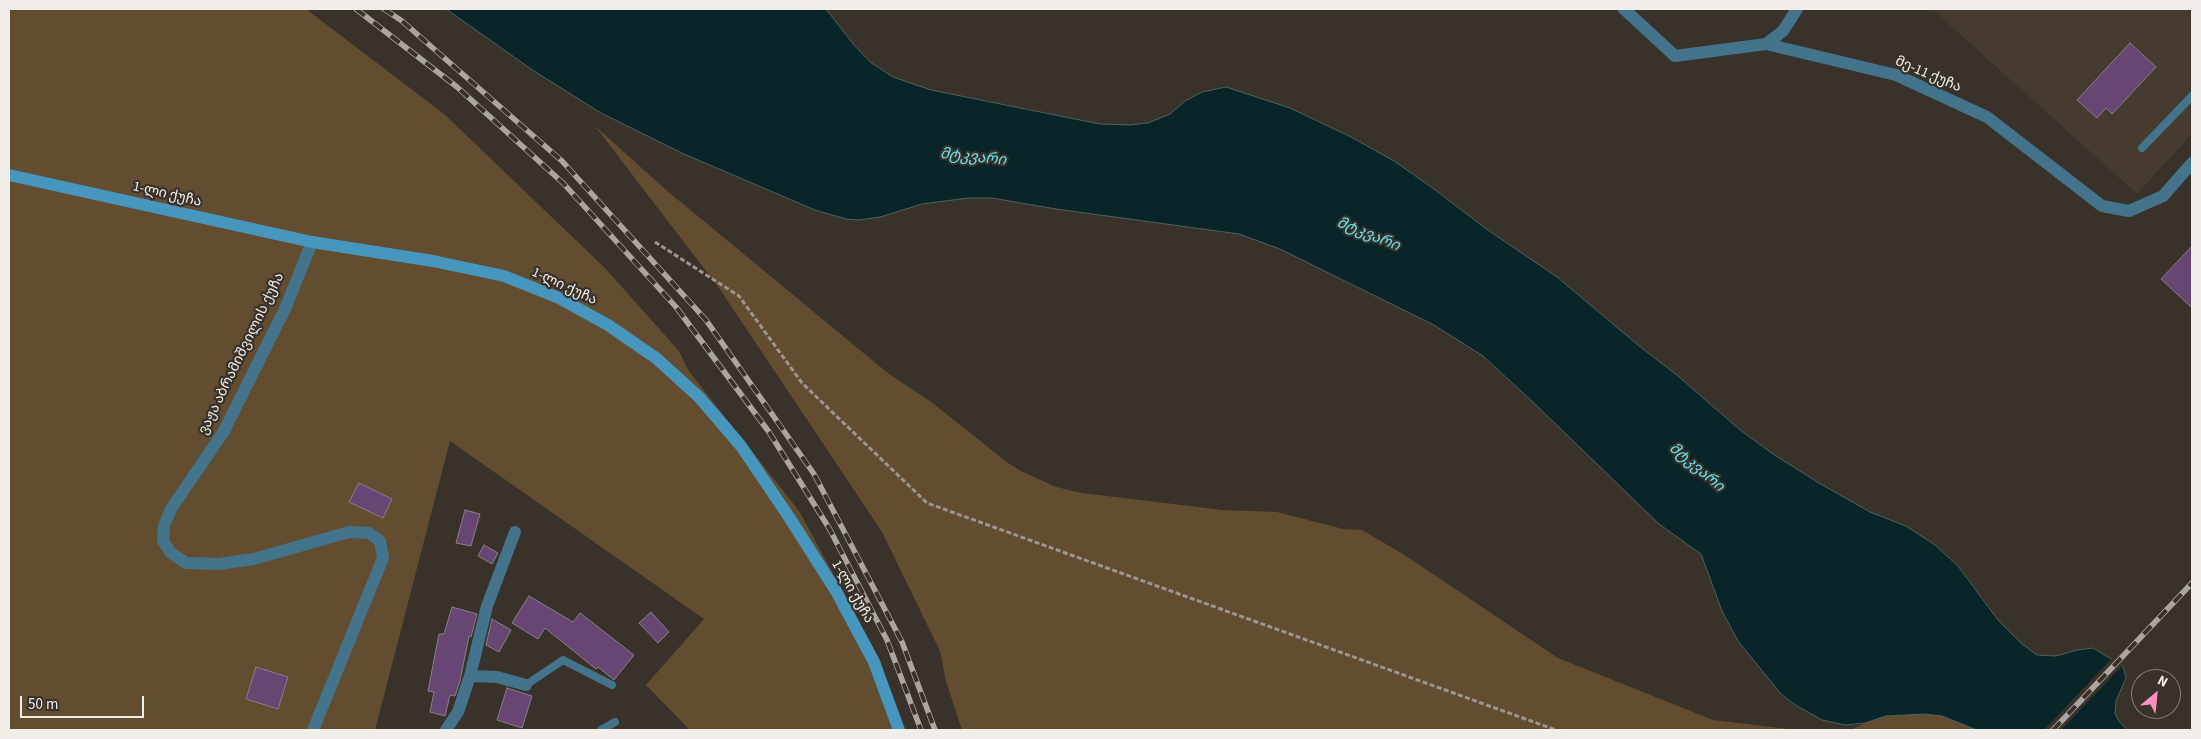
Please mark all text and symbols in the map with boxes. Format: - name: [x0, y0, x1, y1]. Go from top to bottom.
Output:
- street label: მე-11 ქუჩა: [1892, 54, 1964, 96]
- water label: მტკვარი: [939, 146, 1007, 170]
- street label: 1-ლი ქუჩა: [131, 179, 203, 211]
- water label: მტკვარი: [1334, 214, 1402, 256]
- street label: 1-ლი ქუჩა: [529, 265, 599, 309]
- street label: ვაჟა აბრამიშვილის ქუჩა: [195, 270, 289, 438]
- water label: მტკვარი: [1665, 440, 1727, 496]
- street label: 1-ლი ქუჩა: [827, 557, 877, 627]
- north arrow: [2131, 669, 2181, 719]
- text: N: [2154, 671, 2171, 693]
- scale bar: [22, 686, 146, 718]
- text: 50 m: [28, 694, 58, 715]

